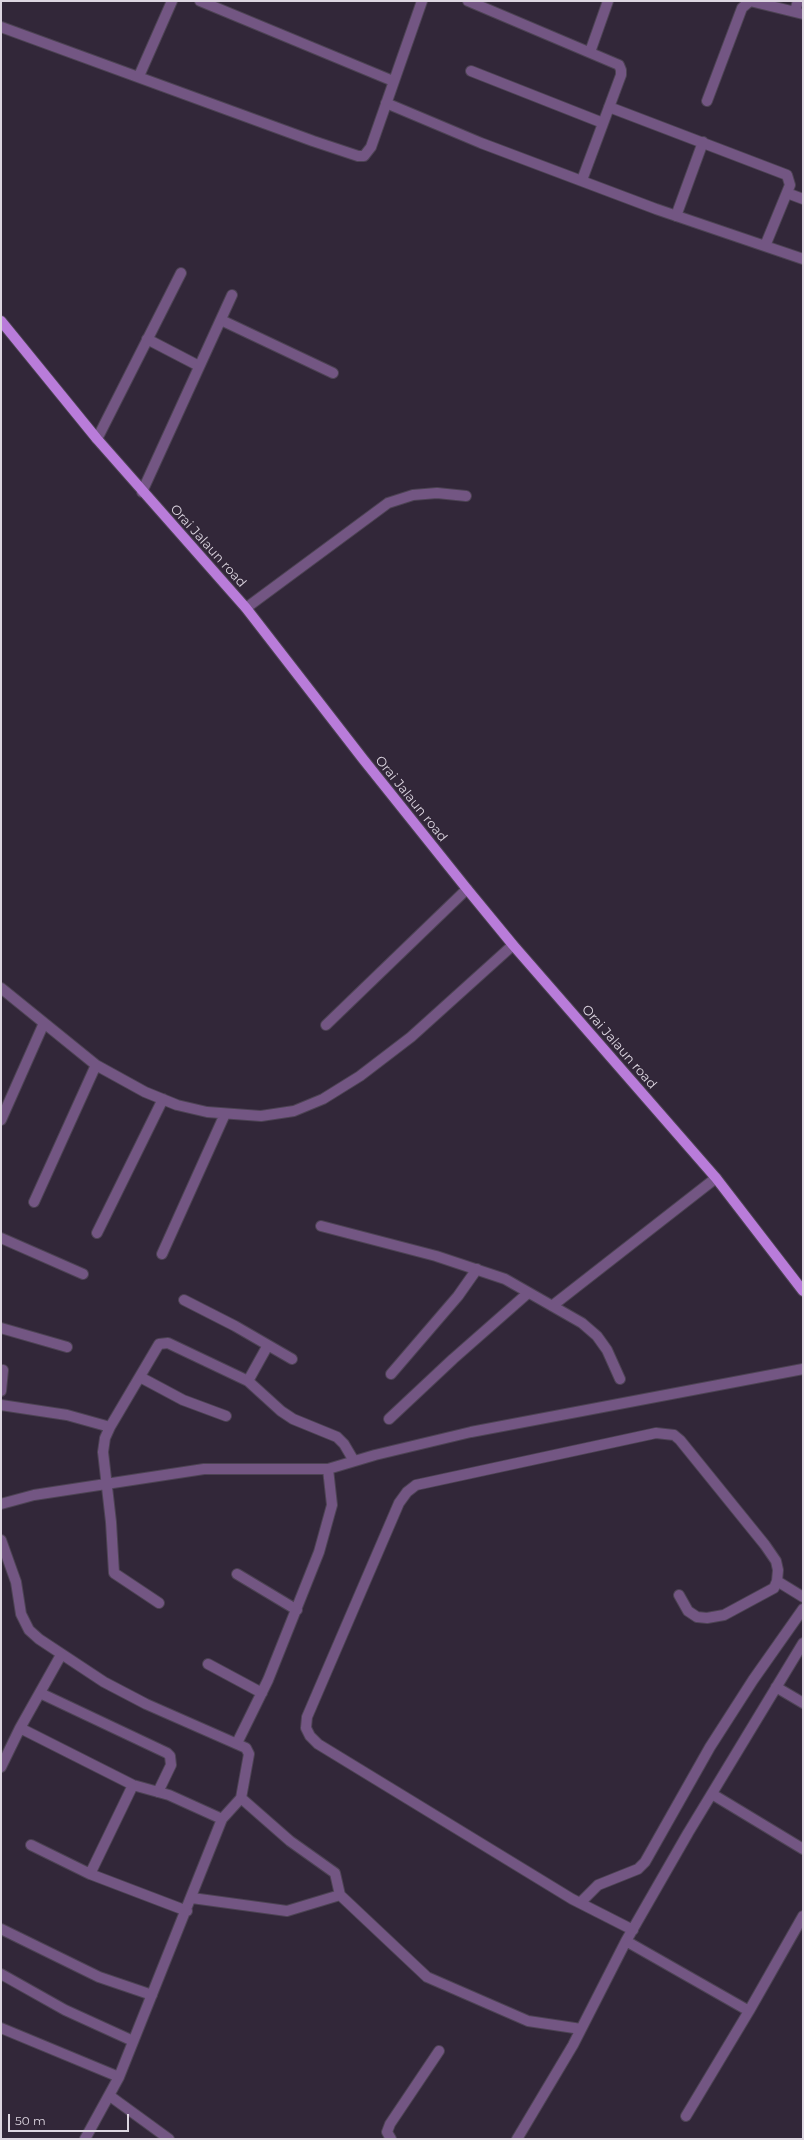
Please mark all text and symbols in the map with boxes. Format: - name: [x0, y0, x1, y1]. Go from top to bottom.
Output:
- street label: Orai Jalaun road: [167, 501, 249, 591]
- street label: Orai Jalaun road: [372, 753, 450, 845]
- street label: Orai Jalaun road: [578, 1002, 660, 1092]
- scale bar: [10, 2106, 131, 2132]
- text: 50 m: [15, 2113, 46, 2128]

